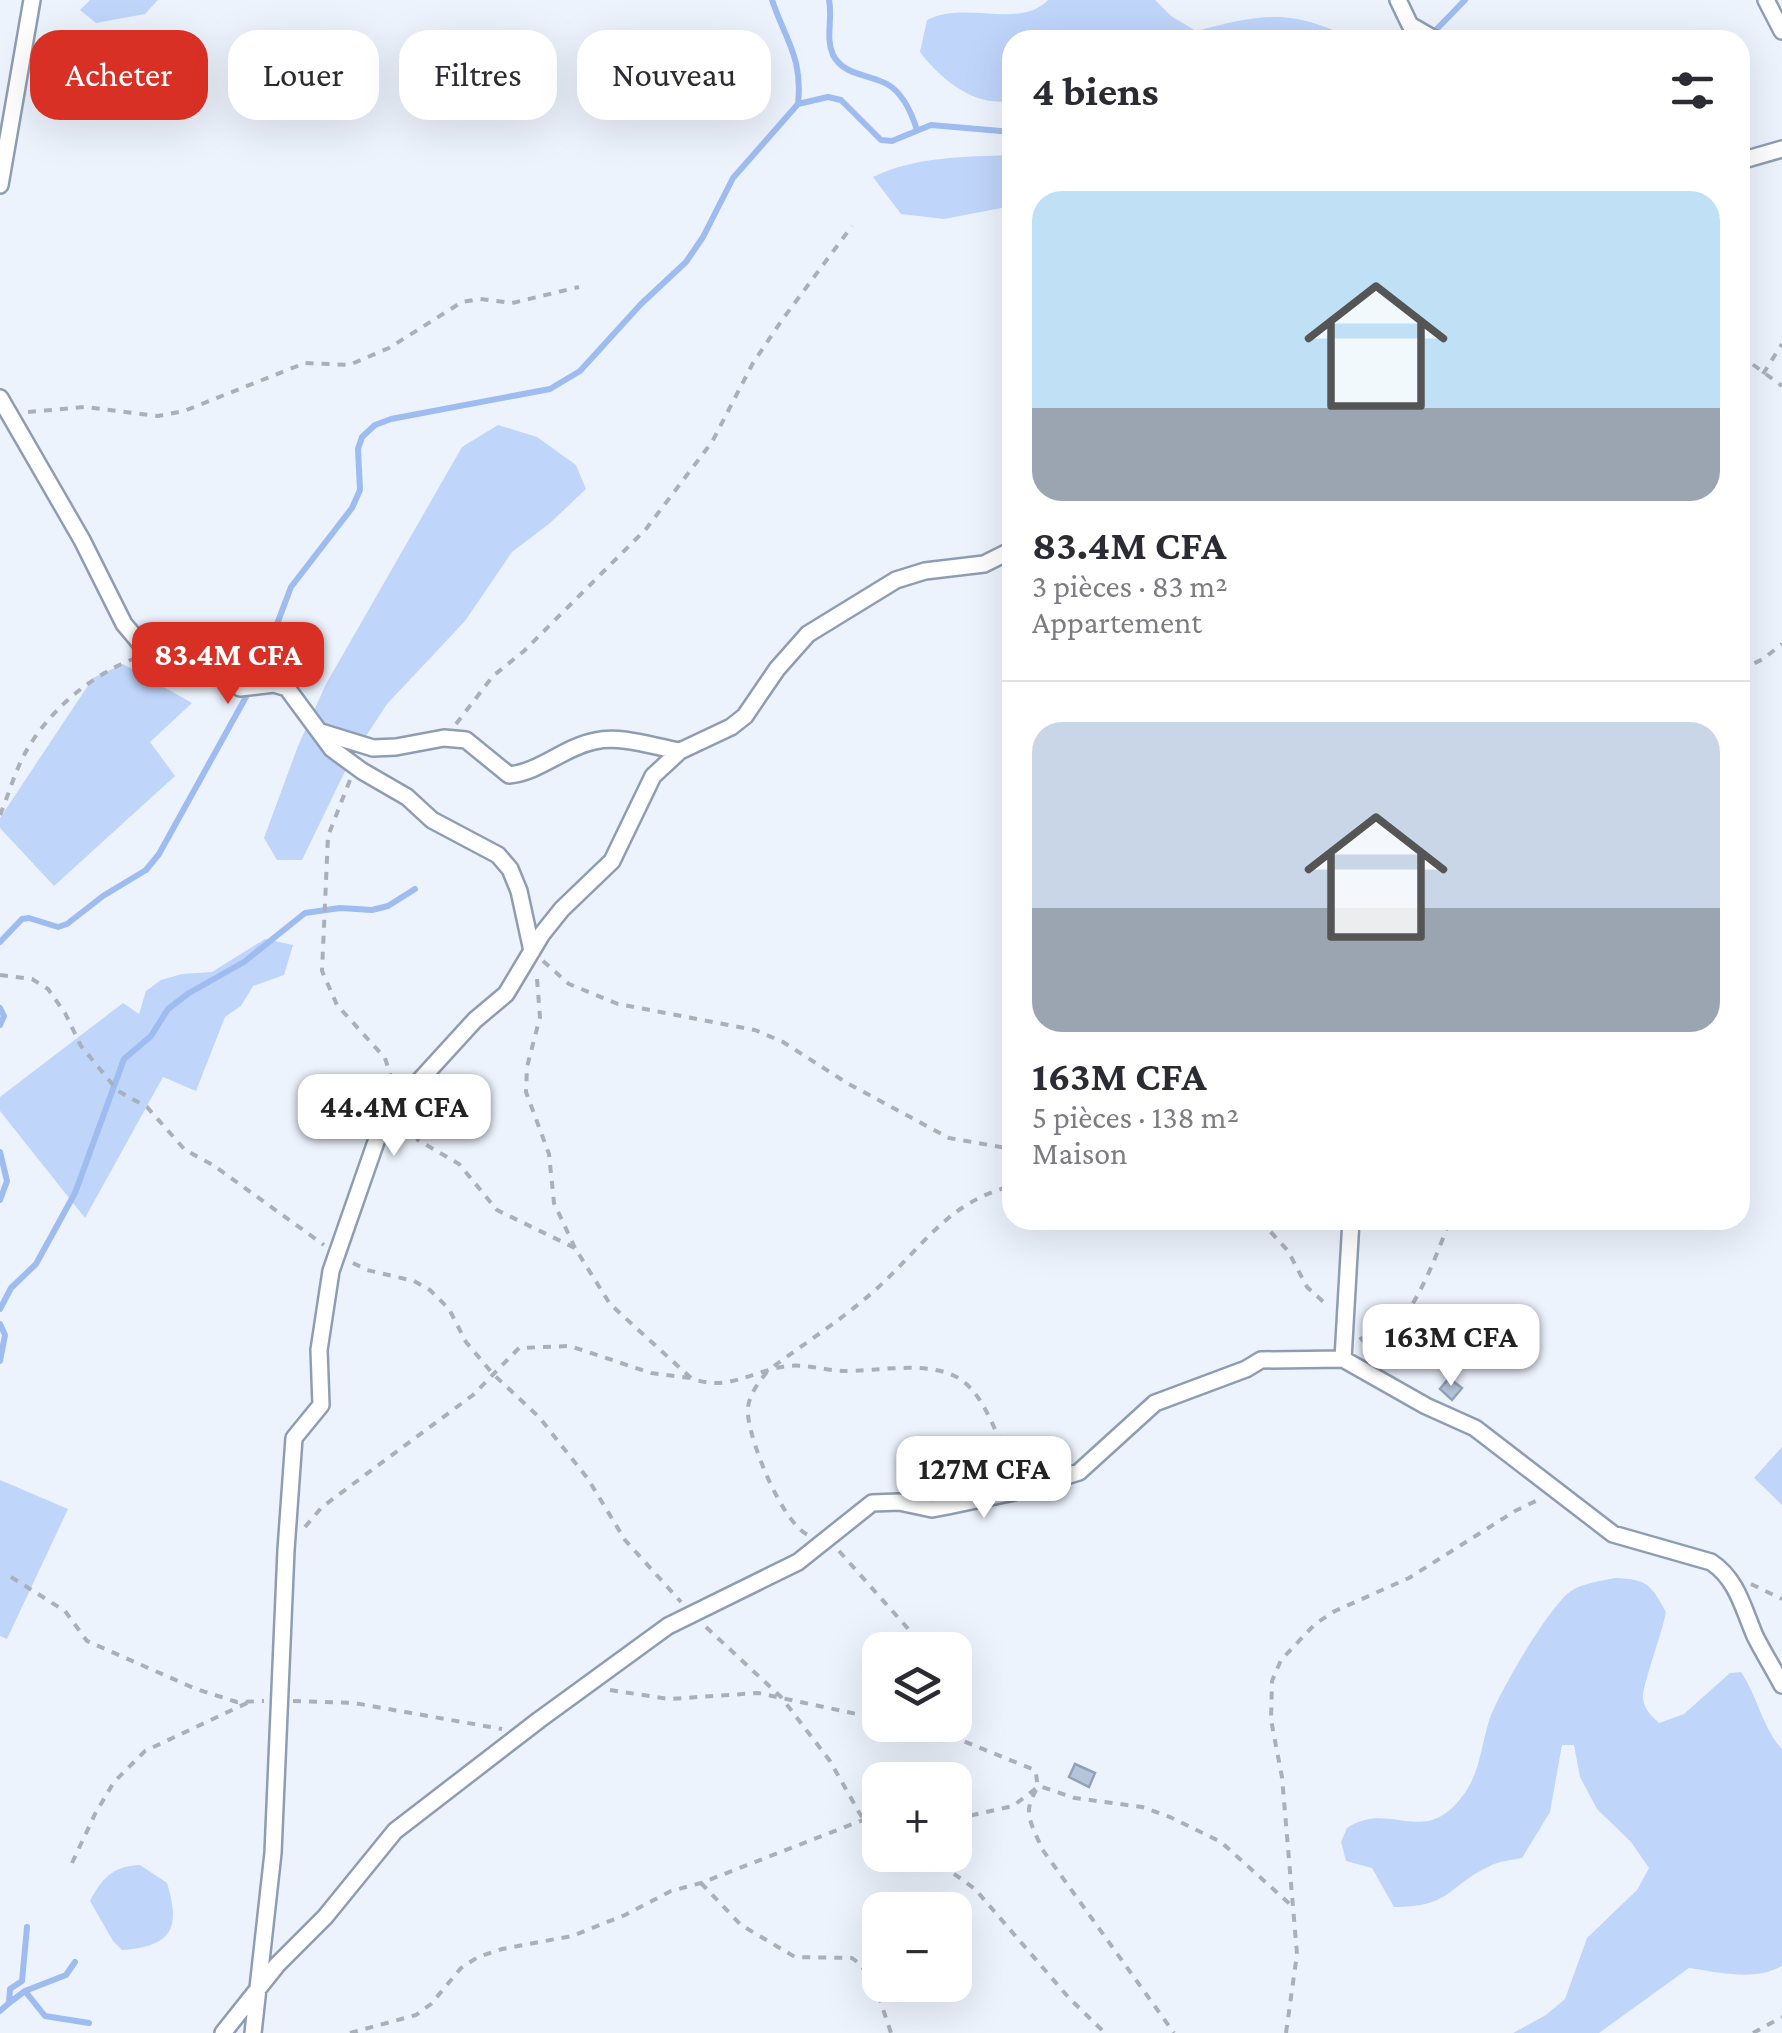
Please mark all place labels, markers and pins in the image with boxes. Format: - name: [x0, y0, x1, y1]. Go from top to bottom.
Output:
- pin: 83.4M CFA: [114, 622, 342, 707]
- pin: 44.4M CFA: [280, 1074, 508, 1159]
- pin: 163M CFA: [1348, 1304, 1554, 1389]
- pin: 127M CFA: [881, 1436, 1087, 1521]

